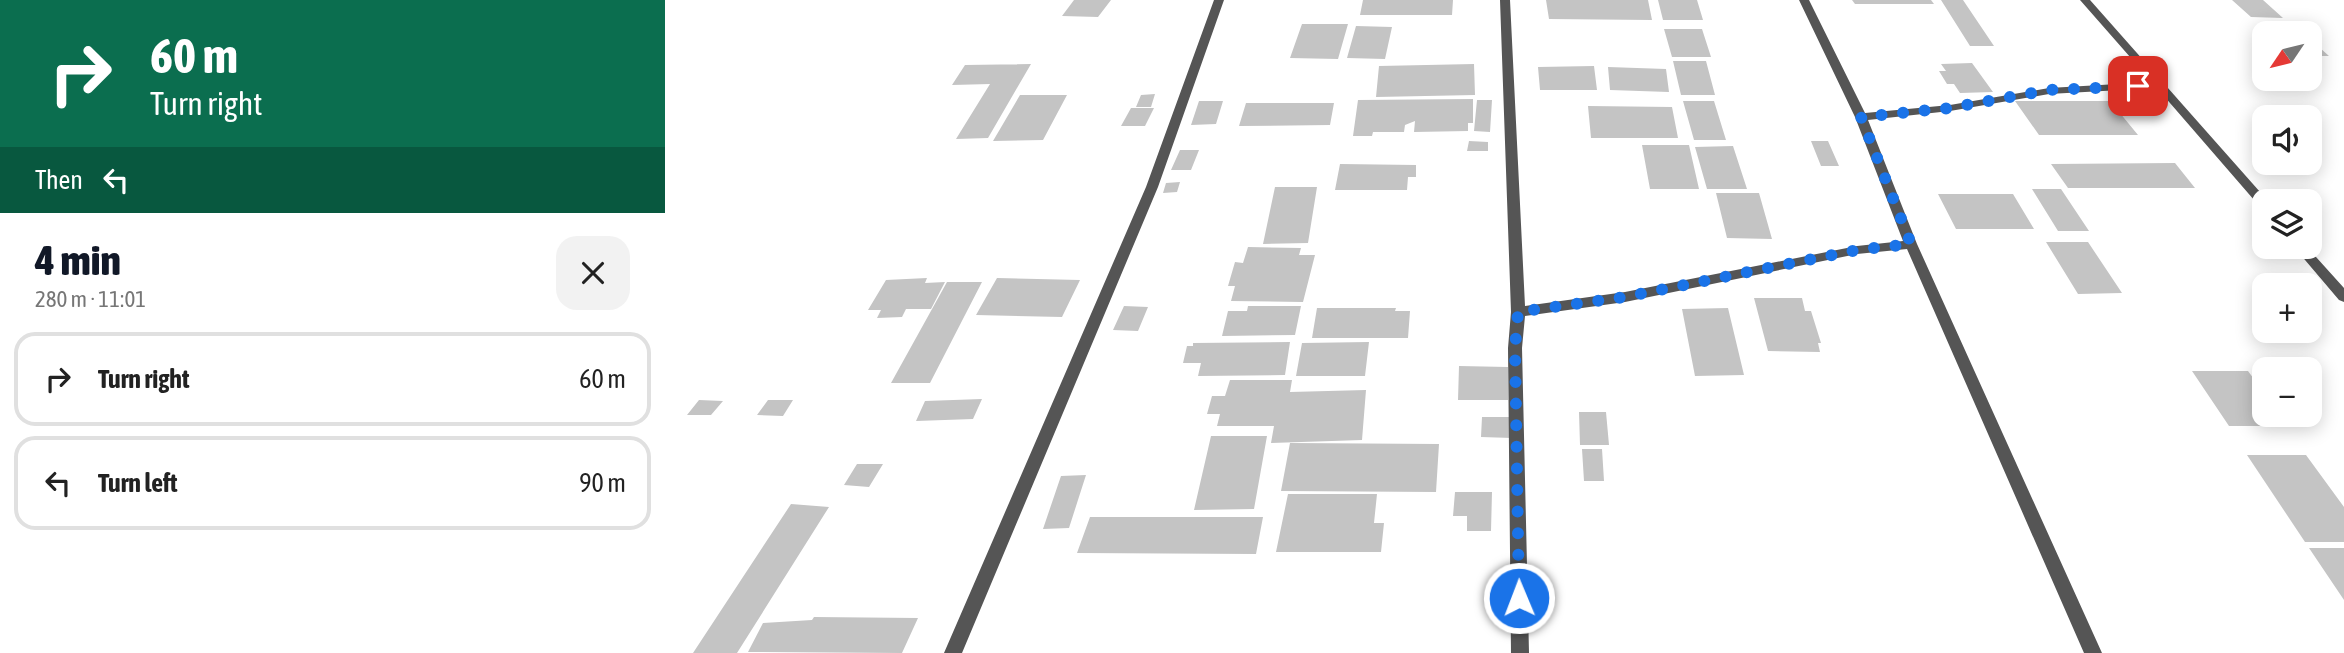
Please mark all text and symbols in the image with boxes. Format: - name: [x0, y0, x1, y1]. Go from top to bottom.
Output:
- north arrow: [2252, 21, 2322, 91]
- map controls: [2252, 21, 2322, 427]
- text: 60 m: [150, 27, 238, 83]
- icon: right: [35, 28, 126, 119]
- pin: [2108, 56, 2168, 116]
- icon: arrive: [2119, 67, 2157, 105]
- text: Turn right: [150, 85, 263, 122]
- button: sound: [2252, 105, 2322, 175]
- icon: left: [97, 161, 135, 199]
- text: Then: [35, 165, 83, 195]
- button: layers: [2252, 189, 2322, 259]
- text: 4 min: [35, 236, 121, 284]
- button: close: [556, 236, 630, 310]
- button: +: [2252, 273, 2322, 343]
- text: 280 m · 11:01: [35, 286, 146, 312]
- button: −: [2252, 357, 2322, 427]
- icon: right: [39, 360, 77, 398]
- text: Turn right: [98, 364, 189, 394]
- text: 60 m: [579, 364, 626, 394]
- icon: left: [39, 464, 77, 502]
- text: Turn left: [98, 468, 178, 498]
- text: 90 m: [579, 468, 626, 498]
- position arrow: [1482, 561, 1556, 635]

